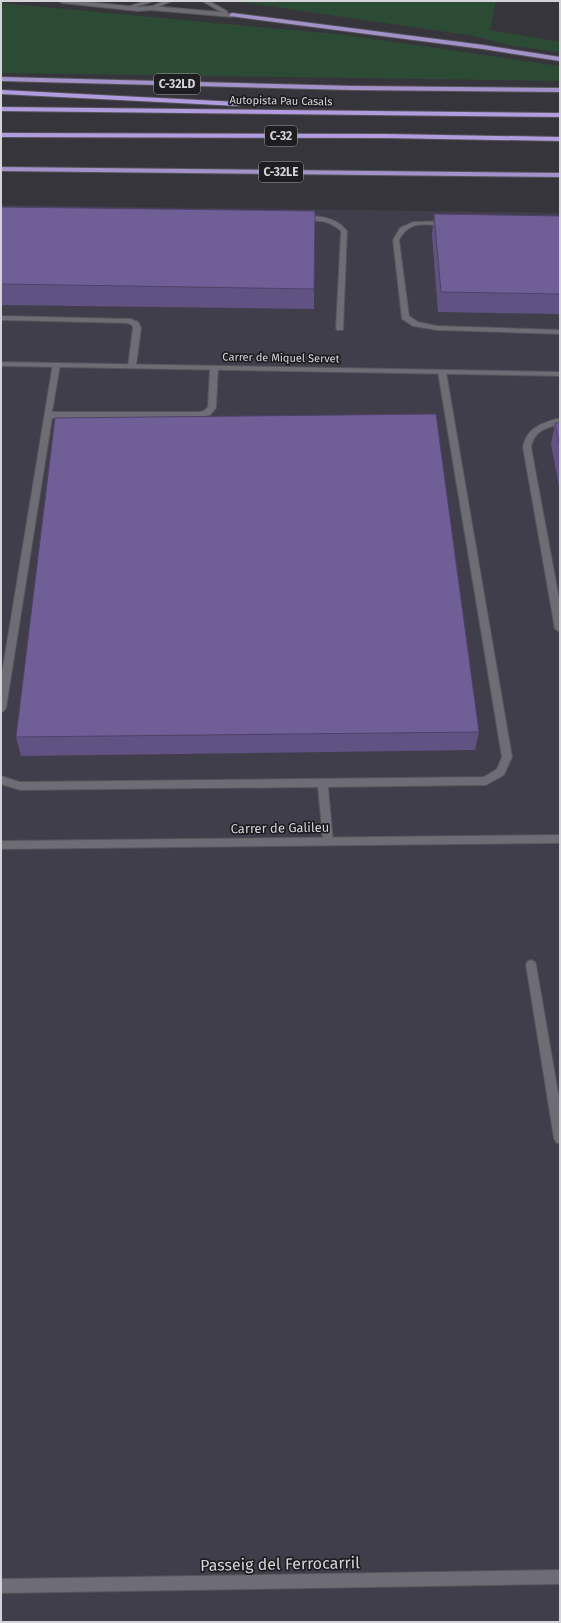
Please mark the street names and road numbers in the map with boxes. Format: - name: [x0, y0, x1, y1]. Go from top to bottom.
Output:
- road number: C-32LD: [154, 74, 200, 94]
- street label: Autopista Pau Casals: [230, 94, 332, 108]
- road number: C-32: [265, 126, 297, 146]
- road number: C-32LE: [259, 162, 303, 182]
- street label: Carrer de Miquel Servet: [222, 350, 340, 366]
- street label: Carrer de Galileu: [231, 820, 329, 836]
- street label: Passeig del Ferrocarril: [200, 1553, 360, 1575]

